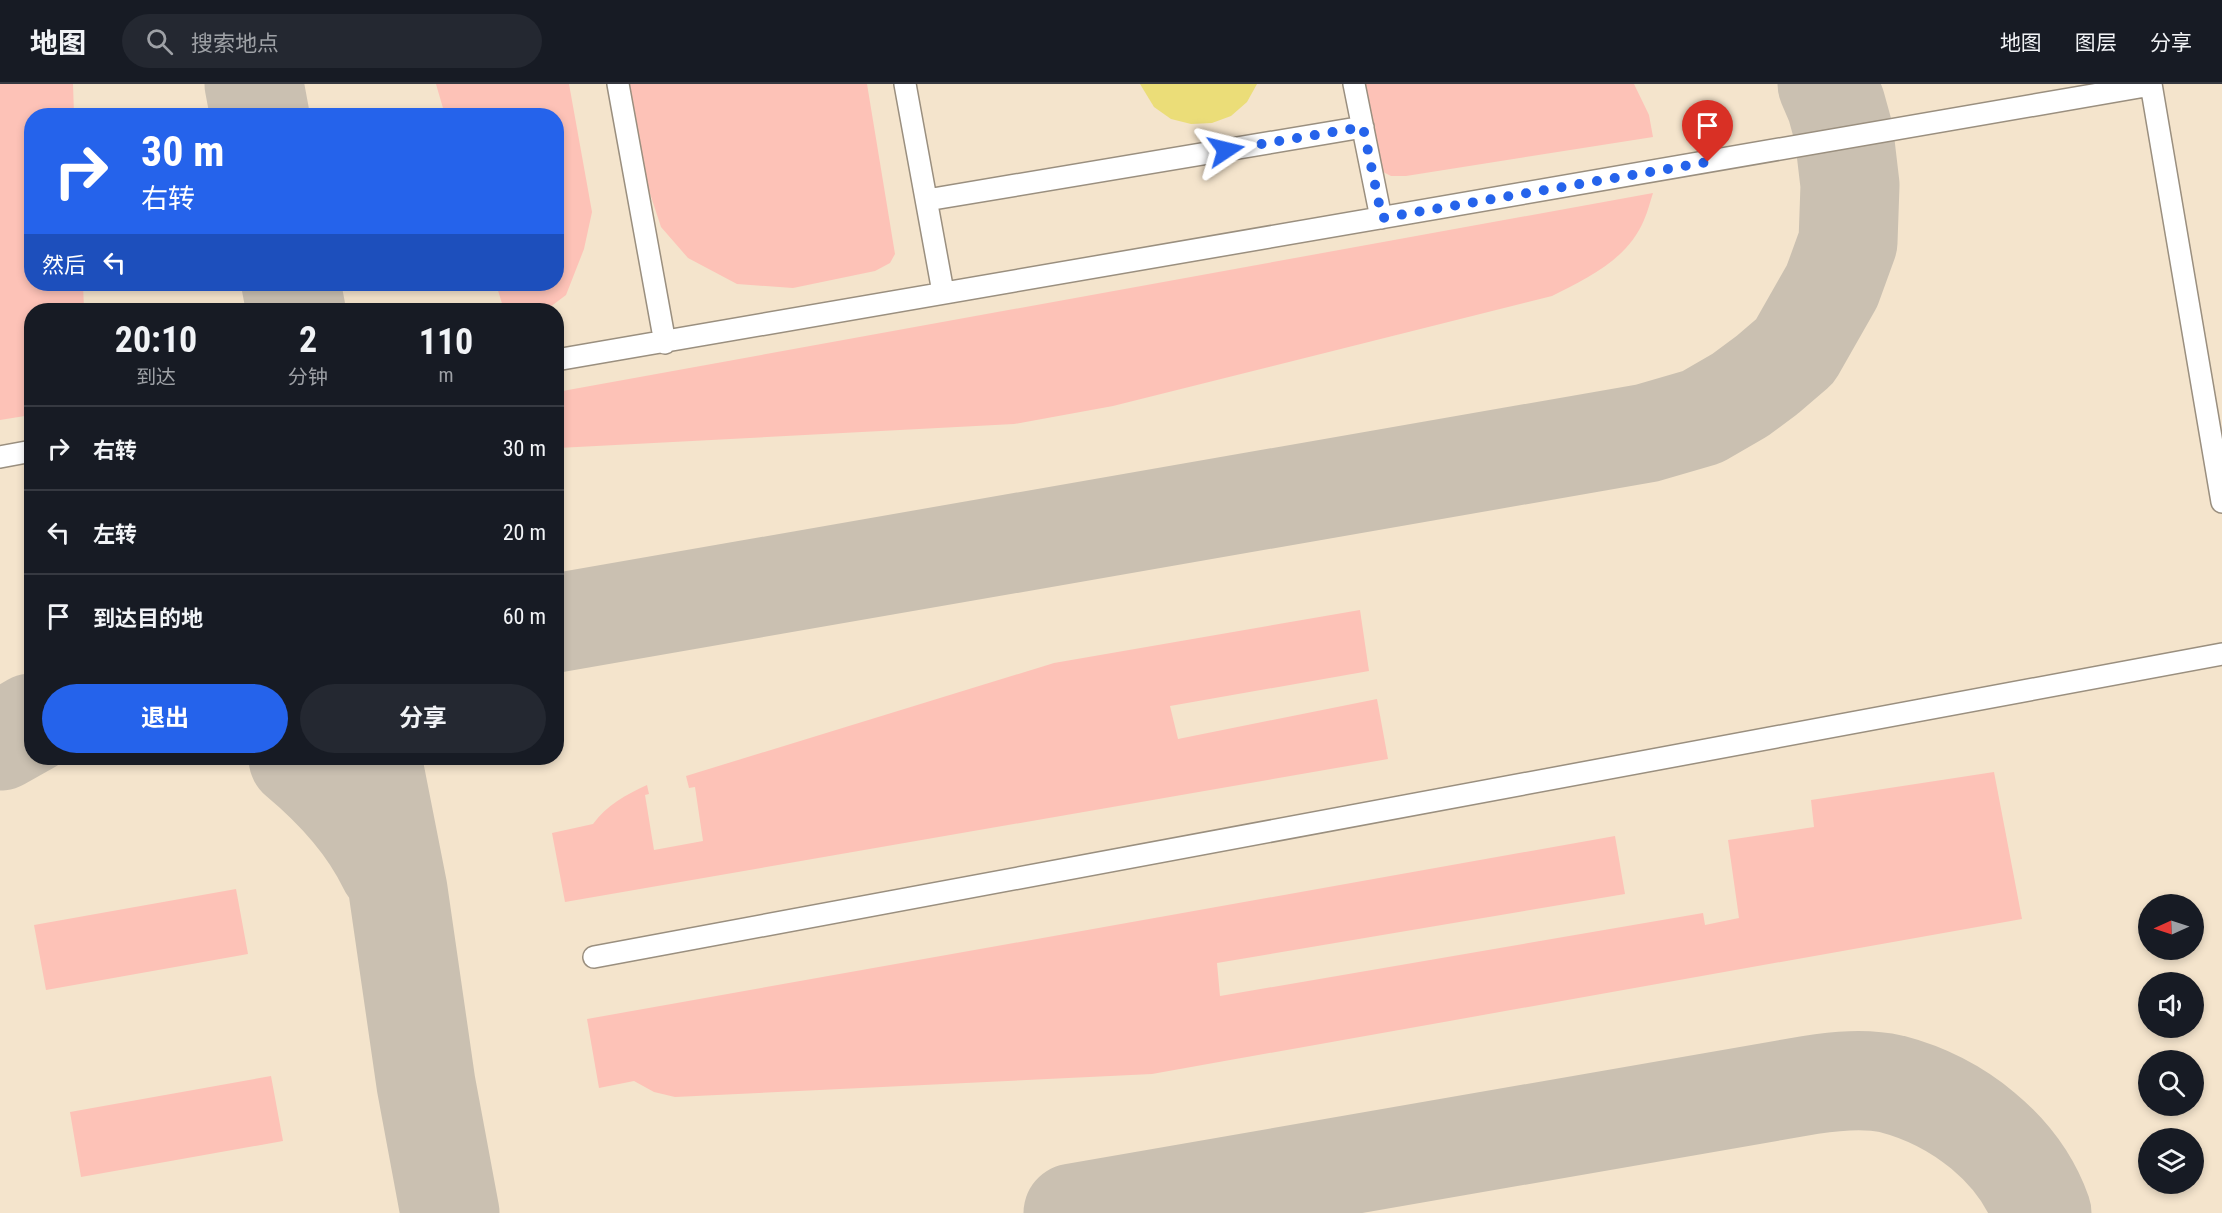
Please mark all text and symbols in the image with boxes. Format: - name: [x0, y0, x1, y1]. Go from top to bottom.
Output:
- search box: [122, 14, 542, 68]
- icon: search: [143, 25, 176, 58]
- text: 地图: [30, 27, 86, 60]
- text: 搜索地点: [191, 31, 279, 56]
- text: 地图: [2000, 31, 2042, 55]
- text: 图层: [2075, 31, 2117, 55]
- text: 分享: [2150, 31, 2192, 55]
- pin: [1682, 100, 1733, 162]
- icon: arrive: [1691, 109, 1724, 142]
- position arrow: [1194, 118, 1258, 182]
- text: 30 m: [141, 127, 224, 176]
- icon: right: [42, 132, 120, 210]
- text: 右转: [141, 183, 195, 215]
- icon: left: [98, 246, 131, 279]
- text: 然后: [42, 253, 86, 278]
- text: 20:10: [115, 319, 197, 361]
- text: 2: [299, 319, 317, 361]
- text: 110: [419, 321, 473, 363]
- text: m: [438, 363, 454, 387]
- text: 到达: [136, 365, 176, 389]
- text: 分钟: [288, 365, 328, 389]
- icon: right: [42, 432, 75, 465]
- text: 30 m: [503, 436, 546, 461]
- text: 右转: [93, 438, 137, 463]
- icon: left: [42, 516, 75, 549]
- text: 20 m: [503, 520, 546, 545]
- text: 左转: [93, 522, 137, 547]
- icon: arrive: [42, 600, 75, 633]
- text: 60 m: [503, 604, 546, 629]
- text: 到达目的地: [93, 606, 203, 631]
- button: 退出: [42, 684, 288, 753]
- button: 分享: [300, 684, 546, 753]
- north arrow: [2138, 894, 2204, 960]
- map controls: [2138, 894, 2204, 1194]
- button: sound: [2138, 972, 2204, 1038]
- button: search: [2138, 1050, 2204, 1116]
- button: layers: [2138, 1128, 2204, 1194]

